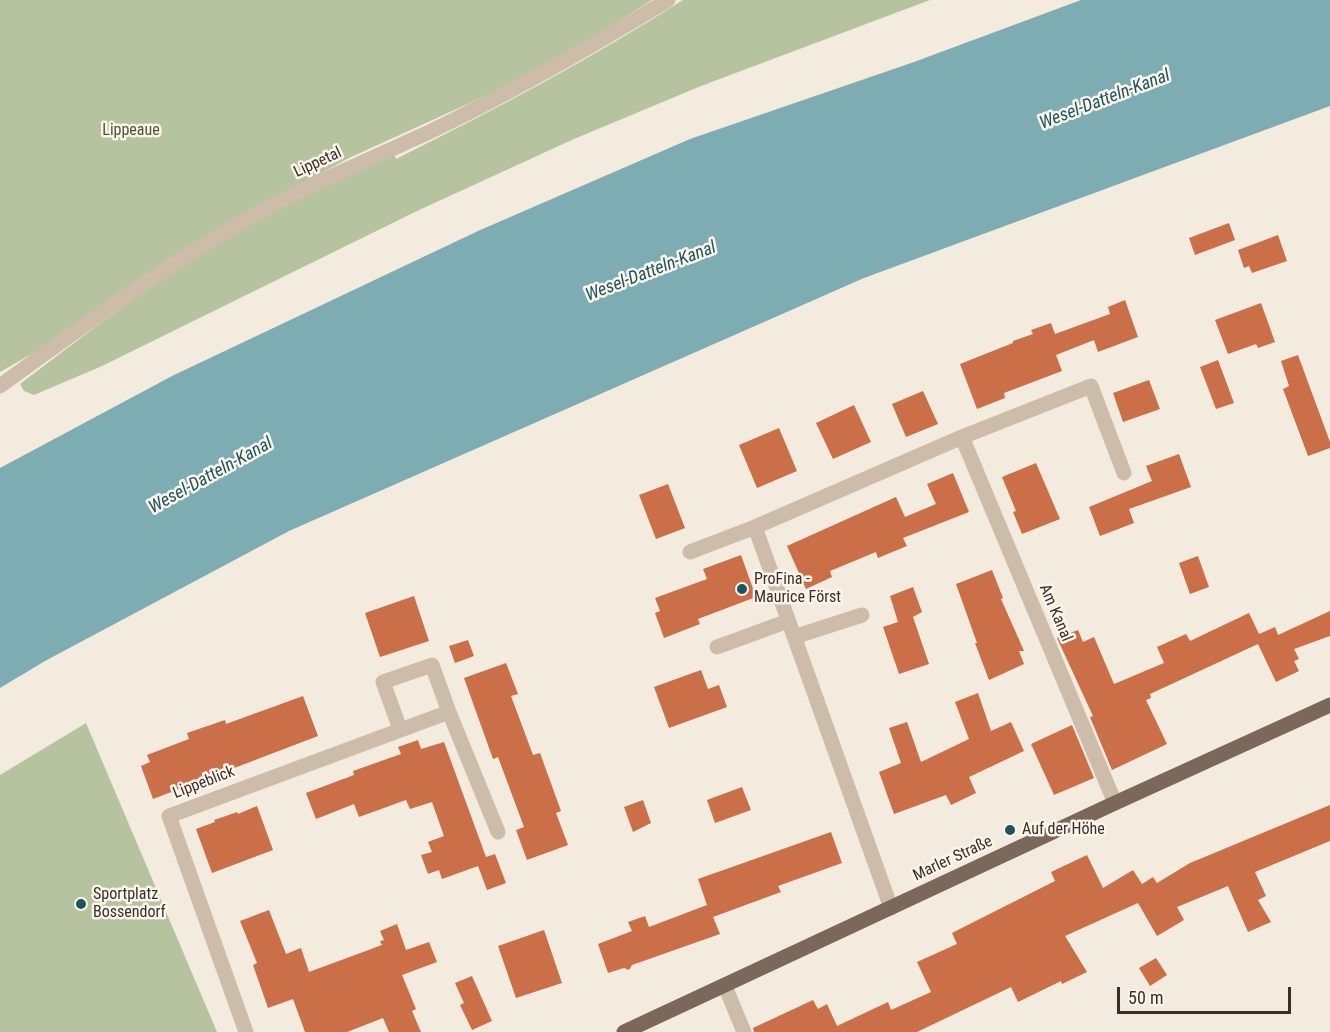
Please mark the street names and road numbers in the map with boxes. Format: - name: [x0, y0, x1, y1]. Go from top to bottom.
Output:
- street label: Lippetal: [291, 144, 345, 182]
- street label: Am Kanal: [1034, 581, 1076, 645]
- street label: Lippeblick: [170, 762, 238, 804]
- street label: Marler Straße: [910, 832, 996, 886]

